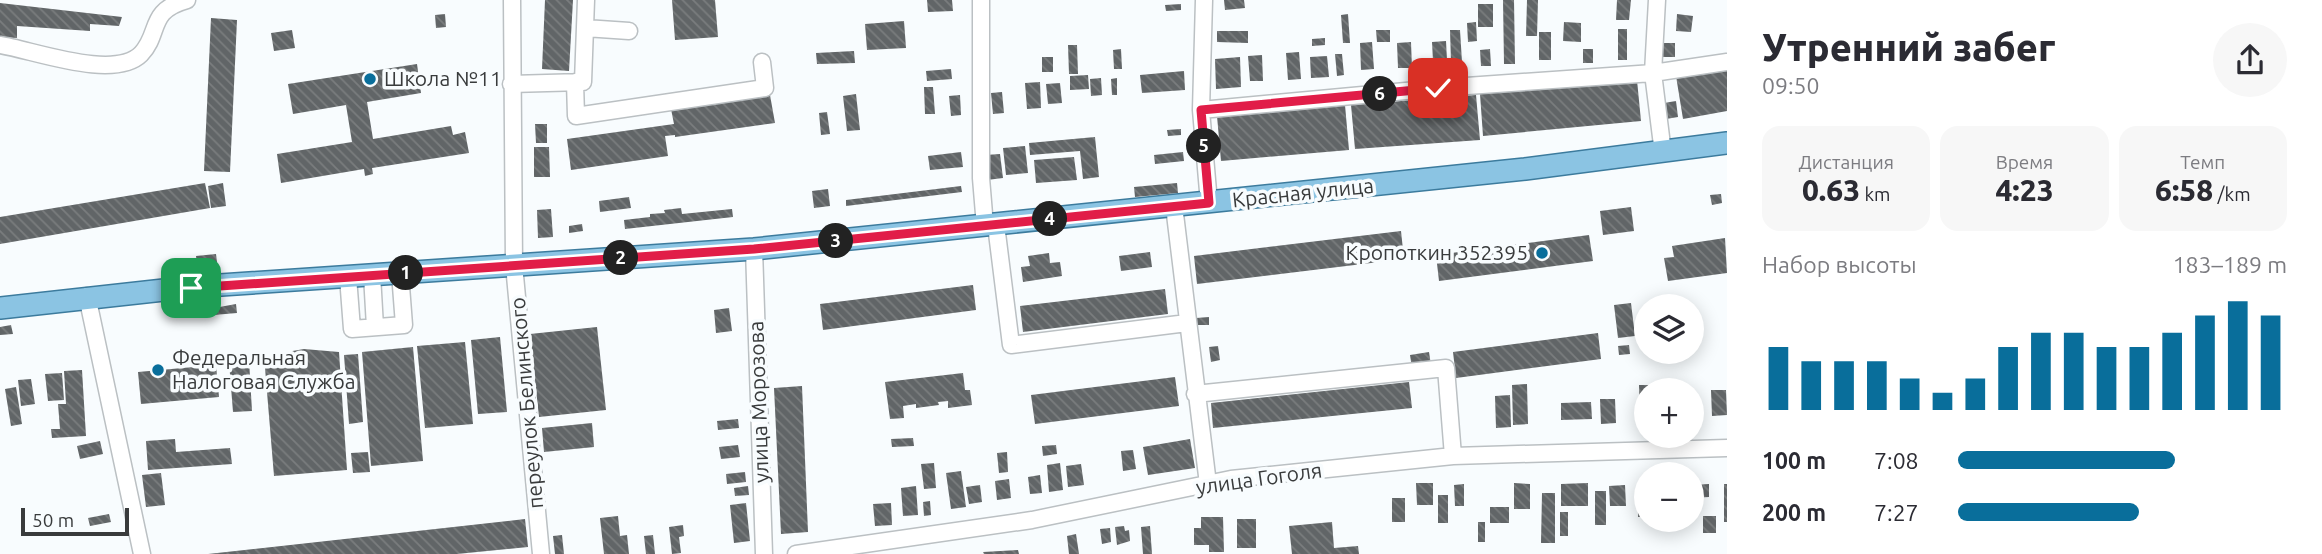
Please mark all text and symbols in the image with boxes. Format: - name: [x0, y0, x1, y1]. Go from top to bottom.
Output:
- button: share: [2213, 23, 2287, 97]
- text: Утренний забег: [1762, 26, 2055, 68]
- pin: [1408, 58, 1468, 118]
- place label: Школа №11: [384, 66, 502, 90]
- icon: check: [1419, 69, 1457, 107]
- marker: Школа №11: [362, 71, 378, 87]
- text: 09:50: [1762, 73, 1820, 98]
- pin: 6: [1362, 76, 1398, 112]
- text: 6: [1374, 82, 1385, 104]
- pin: 5: [1186, 128, 1222, 164]
- text: 5: [1198, 134, 1209, 156]
- text: Дистанция: [1798, 151, 1894, 173]
- text: Время: [1996, 151, 2053, 173]
- text: Темп: [2180, 151, 2225, 173]
- street label: Красная улица: [1231, 173, 1375, 211]
- text: 0.63: [1802, 173, 1860, 207]
- text: 4:23: [1995, 173, 2054, 207]
- text: 6:58: [2155, 173, 2213, 207]
- text: km: [1860, 183, 1890, 205]
- text: /km: [2213, 183, 2251, 205]
- pin: 4: [1032, 202, 1068, 236]
- text: 4: [1044, 207, 1055, 229]
- pin: 3: [818, 224, 854, 258]
- text: 3: [830, 229, 841, 251]
- pin: 2: [604, 240, 638, 276]
- place label: Кропоткин 352395: [1346, 240, 1528, 264]
- marker: Кропоткин 352395: [1534, 245, 1550, 261]
- text: 2: [615, 246, 626, 268]
- text: Набор высоты: [1762, 252, 1917, 277]
- text: 183–189 m: [2173, 252, 2287, 277]
- pin: 1: [388, 256, 424, 290]
- pin: [161, 258, 221, 318]
- text: 1: [400, 261, 411, 283]
- icon: arrive: [172, 269, 210, 307]
- map controls: [1634, 294, 1704, 532]
- button: layers: [1634, 294, 1704, 364]
- street label: переулок Белинского: [505, 296, 547, 510]
- street label: улица Морозова: [743, 321, 773, 483]
- place label: Федеральная Налоговая Служба: [172, 345, 356, 393]
- marker: Федеральная Налоговая Служба: [150, 362, 166, 378]
- button: +: [1634, 378, 1704, 448]
- text: 100 m: [1762, 448, 1826, 473]
- text: 7:08: [1874, 448, 1919, 473]
- street label: улица Гоголя: [1194, 457, 1324, 499]
- button: −: [1634, 462, 1704, 532]
- text: 200 m: [1762, 500, 1826, 525]
- text: 7:27: [1874, 500, 1919, 525]
- scale bar: [21, 505, 130, 537]
- text: 50 m: [32, 509, 74, 531]

